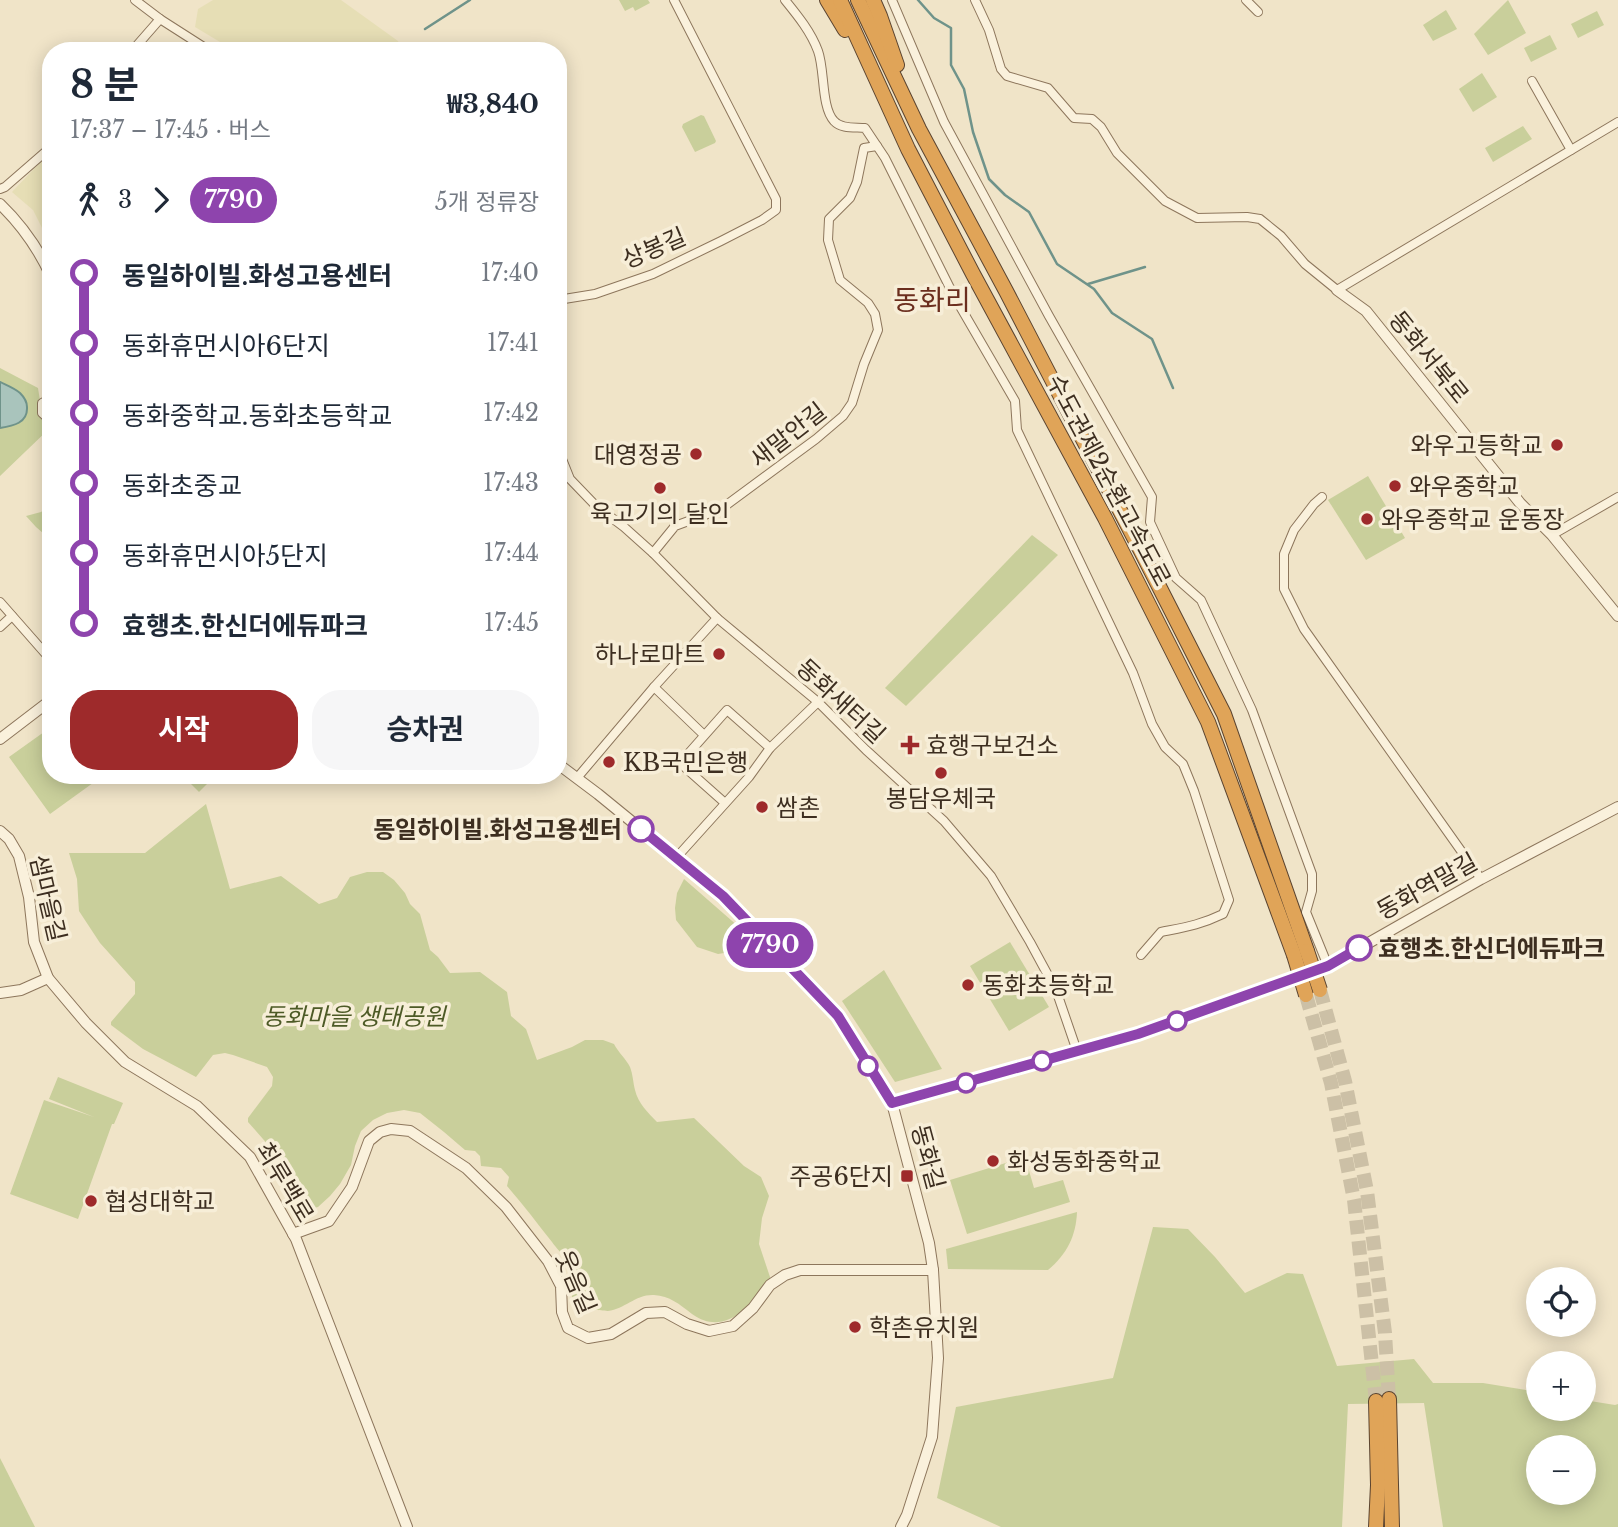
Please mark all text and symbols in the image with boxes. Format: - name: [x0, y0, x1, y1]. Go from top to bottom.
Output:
- text: 8 분: [70, 61, 139, 108]
- text: ₩3,840: [447, 88, 539, 120]
- text: 17:37 – 17:45 · 버스: [70, 116, 271, 144]
- icon: walk: [70, 181, 108, 219]
- icon: forward: [142, 181, 180, 219]
- text: 7790: [204, 185, 263, 214]
- text: 3: [118, 186, 132, 214]
- text: 5개 정류장: [435, 188, 539, 216]
- street label: 상봉길: [618, 222, 690, 274]
- text: 17:40: [481, 259, 539, 287]
- text: 동일하이빌.화성고용센터: [122, 260, 392, 292]
- district label: 동화리: [893, 283, 971, 318]
- street label: 동화서북로: [1383, 305, 1475, 409]
- text: 17:41: [487, 329, 539, 357]
- text: 동화휴먼시아6단지: [122, 330, 330, 362]
- street label: 수도권제2순환고속도로: [1041, 369, 1177, 591]
- street label: 새말안길: [744, 396, 832, 474]
- text: 17:42: [483, 399, 539, 427]
- text: 동화중학교.동화초등학교: [122, 400, 392, 432]
- place label: 와우고등학교: [1411, 431, 1543, 460]
- marker: 와우고등학교: [1549, 437, 1565, 453]
- place label: 대영정공: [594, 440, 682, 469]
- marker: 대영정공: [688, 446, 704, 462]
- text: 17:43: [483, 469, 539, 497]
- text: 동화초중교: [122, 470, 242, 502]
- place label: 와우중학교: [1409, 472, 1519, 501]
- marker: 와우중학교: [1387, 478, 1403, 494]
- marker: 육고기의 달인: [652, 480, 668, 496]
- place label: 육고기의 달인: [590, 499, 730, 528]
- place label: 와우중학교 운동장: [1381, 505, 1565, 534]
- marker: 와우중학교 운동장: [1359, 511, 1375, 527]
- text: 17:44: [484, 539, 539, 567]
- text: 동화휴먼시아5단지: [122, 540, 328, 572]
- text: 17:45: [484, 609, 539, 637]
- text: 효행초.한신더에듀파크: [122, 610, 368, 642]
- place label: 하나로마트: [595, 640, 705, 669]
- marker: 하나로마트: [711, 646, 727, 662]
- street label: 동화새터길: [791, 653, 891, 749]
- button: 시작: [70, 690, 298, 770]
- button: 승차권: [312, 690, 539, 770]
- place label: 효행구보건소: [926, 731, 1058, 760]
- marker: 효행구보건소: [900, 735, 920, 755]
- place label: KB국민은행: [623, 748, 748, 777]
- marker: KB국민은행: [601, 754, 617, 770]
- marker: 봉담우체국: [933, 765, 949, 781]
- place label: 봉담우체국: [886, 784, 996, 813]
- place label: 쌈촌: [776, 793, 820, 822]
- marker: 쌈촌: [754, 799, 770, 815]
- place label: 동일하이빌.화성고용센터: [373, 815, 622, 844]
- marker: 동일하이빌.화성고용센터: [628, 816, 654, 842]
- street label: 동화역말길: [1372, 847, 1482, 925]
- street label: 샘마을길: [24, 852, 72, 944]
- line badge: 7790: [721, 922, 819, 968]
- text: 7790: [740, 930, 800, 959]
- place label: 효행초.한신더에듀파크: [1378, 934, 1605, 963]
- marker: 효행초.한신더에듀파크: [1346, 935, 1372, 961]
- place label: 동화초등학교: [982, 971, 1114, 1000]
- marker: 동화초등학교: [960, 977, 976, 993]
- park label: 동화마을 생태공원: [262, 1002, 448, 1031]
- unlabelled marker: [1167, 1011, 1187, 1031]
- unlabelled marker: [1032, 1051, 1052, 1071]
- unlabelled marker: [858, 1056, 878, 1076]
- unlabelled marker: [956, 1073, 976, 1093]
- street label: 동화길: [905, 1121, 951, 1193]
- street label: 최루백로: [250, 1137, 320, 1227]
- place label: 화성동화중학교: [1007, 1147, 1162, 1176]
- marker: 화성동화중학교: [985, 1153, 1001, 1169]
- place label: 주공6단지: [789, 1162, 893, 1191]
- marker: 주공6단지: [899, 1168, 915, 1184]
- place label: 협성대학교: [105, 1187, 215, 1216]
- marker: 협성대학교: [83, 1193, 99, 1209]
- street label: 웃음길: [550, 1246, 602, 1318]
- map controls: [1526, 1267, 1596, 1505]
- button: locate: [1526, 1267, 1596, 1337]
- place label: 학촌유치원: [869, 1313, 979, 1342]
- marker: 학촌유치원: [847, 1319, 863, 1335]
- button: +: [1526, 1351, 1596, 1421]
- button: −: [1526, 1435, 1596, 1505]

